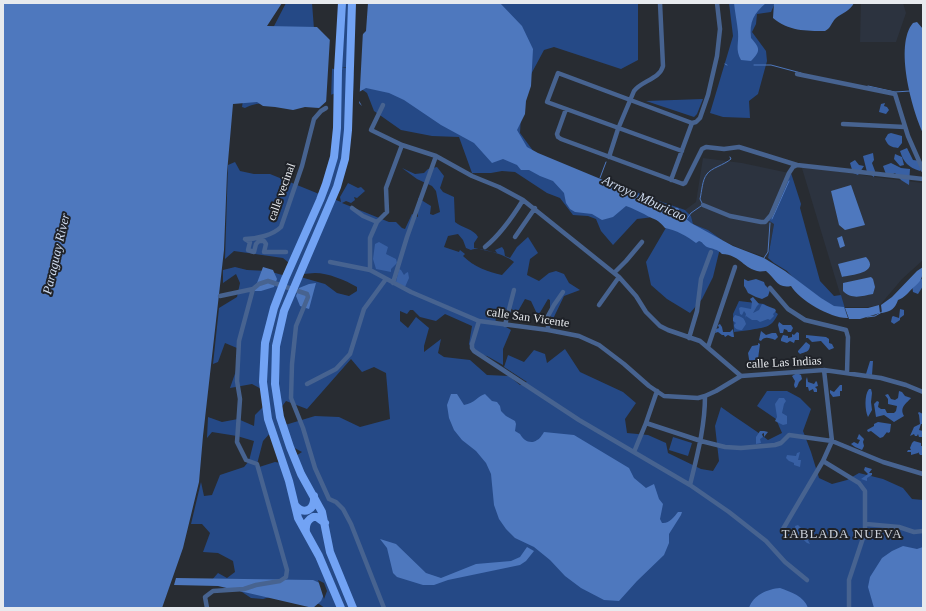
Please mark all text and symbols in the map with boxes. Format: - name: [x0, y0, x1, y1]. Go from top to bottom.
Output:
- street label: calle vecinal: [265, 161, 299, 223]
- water label: Arroyo Mburicao: [600, 173, 688, 225]
- water label: Paraguay River: [40, 212, 74, 296]
- street label: calle San Vicente: [486, 305, 570, 331]
- street label: calle Las Indias: [746, 354, 822, 372]
- district label: TABLADA NUEVA: [781, 527, 903, 543]

